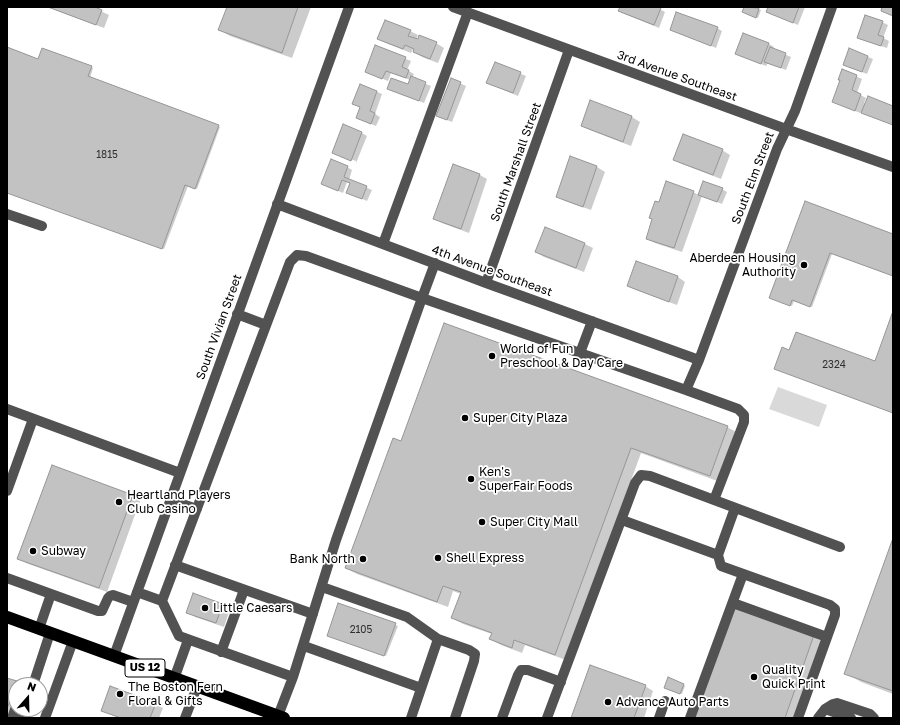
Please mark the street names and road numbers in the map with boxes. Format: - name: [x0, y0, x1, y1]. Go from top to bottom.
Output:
- street label: 3rd Avenue Southeast: [615, 48, 739, 104]
- street label: South Marshall Street: [488, 100, 544, 224]
- street label: South Elm Street: [729, 130, 777, 226]
- street label: 4th Avenue Southeast: [430, 243, 554, 299]
- street label: South Vivian Street: [193, 272, 245, 382]
- road number: US 12: [125, 659, 165, 677]

